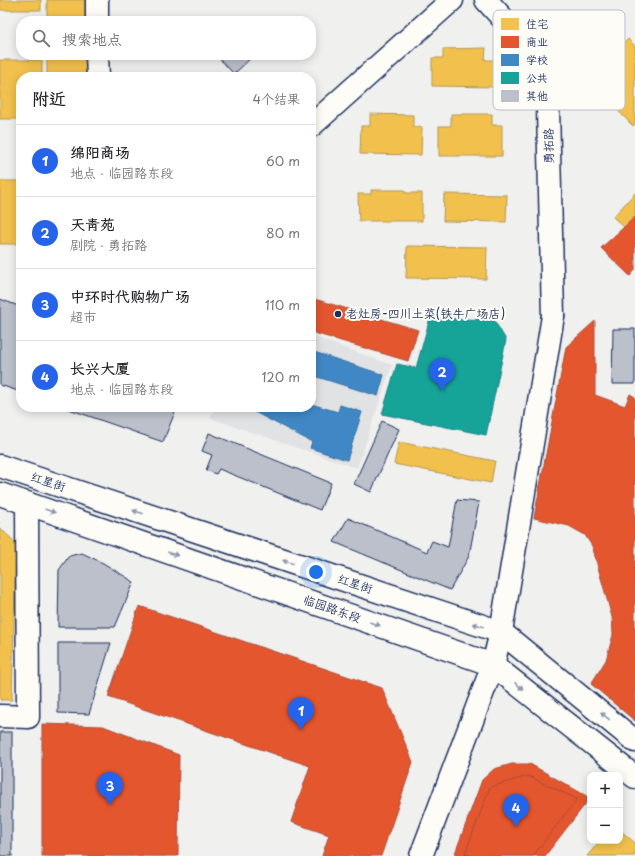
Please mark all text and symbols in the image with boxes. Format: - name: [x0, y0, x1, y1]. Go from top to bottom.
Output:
- legend: [493, 10, 625, 110]
- text: 住宅: [526, 15, 548, 32]
- search box: [16, 16, 316, 60]
- icon: search: [30, 27, 52, 49]
- text: 搜索地点: [62, 27, 122, 50]
- text: 商业: [526, 33, 548, 50]
- text: 学校: [526, 51, 548, 68]
- text: 公共: [526, 69, 548, 86]
- text: 附近: [32, 85, 66, 111]
- text: 其他: [526, 87, 548, 104]
- text: 4个结果: [252, 89, 300, 108]
- street label: 勇拓路: [539, 128, 557, 164]
- text: 绵阳商场: [70, 140, 130, 163]
- text: 1: [42, 151, 48, 170]
- text: 60 m: [266, 151, 300, 170]
- text: 地点 · 临园路东段: [70, 163, 173, 182]
- text: 天青苑: [70, 212, 115, 235]
- text: 2: [40, 223, 50, 242]
- text: 80 m: [266, 223, 300, 242]
- text: 剧院 · 勇拓路: [70, 235, 147, 254]
- text: 中环时代购物广场: [70, 284, 190, 307]
- text: 3: [41, 295, 49, 314]
- text: 110 m: [265, 295, 300, 314]
- place label: 老灶房-四川土菜(铁牛广场店): [346, 304, 505, 322]
- text: 超市: [70, 307, 96, 326]
- marker: 老灶房-四川土菜(铁牛广场店): [333, 309, 343, 319]
- text: 长兴大厦: [70, 356, 130, 379]
- pin: 2: [429, 358, 455, 391]
- text: 4: [41, 367, 49, 386]
- text: 120 m: [261, 367, 300, 386]
- text: 地点 · 临园路东段: [70, 379, 173, 398]
- street label: 红星街: [28, 467, 68, 495]
- one-way arrow: [44, 509, 56, 515]
- one-way arrow: [132, 509, 144, 515]
- one-way arrow: [167, 551, 179, 557]
- one-way arrow: [282, 558, 294, 564]
- your location: [306, 562, 326, 582]
- street label: 红星街: [335, 569, 375, 597]
- street label: 临园路东段: [301, 590, 364, 626]
- one-way arrow: [471, 621, 483, 627]
- one-way arrow: [369, 622, 381, 628]
- one-way arrow: [513, 681, 524, 690]
- pin: 1: [288, 697, 314, 730]
- one-way arrow: [599, 712, 610, 721]
- pin: 3: [97, 772, 123, 805]
- map controls: [587, 772, 623, 844]
- button: +: [587, 772, 623, 808]
- pin: 4: [503, 794, 529, 827]
- button: −: [587, 808, 623, 844]

